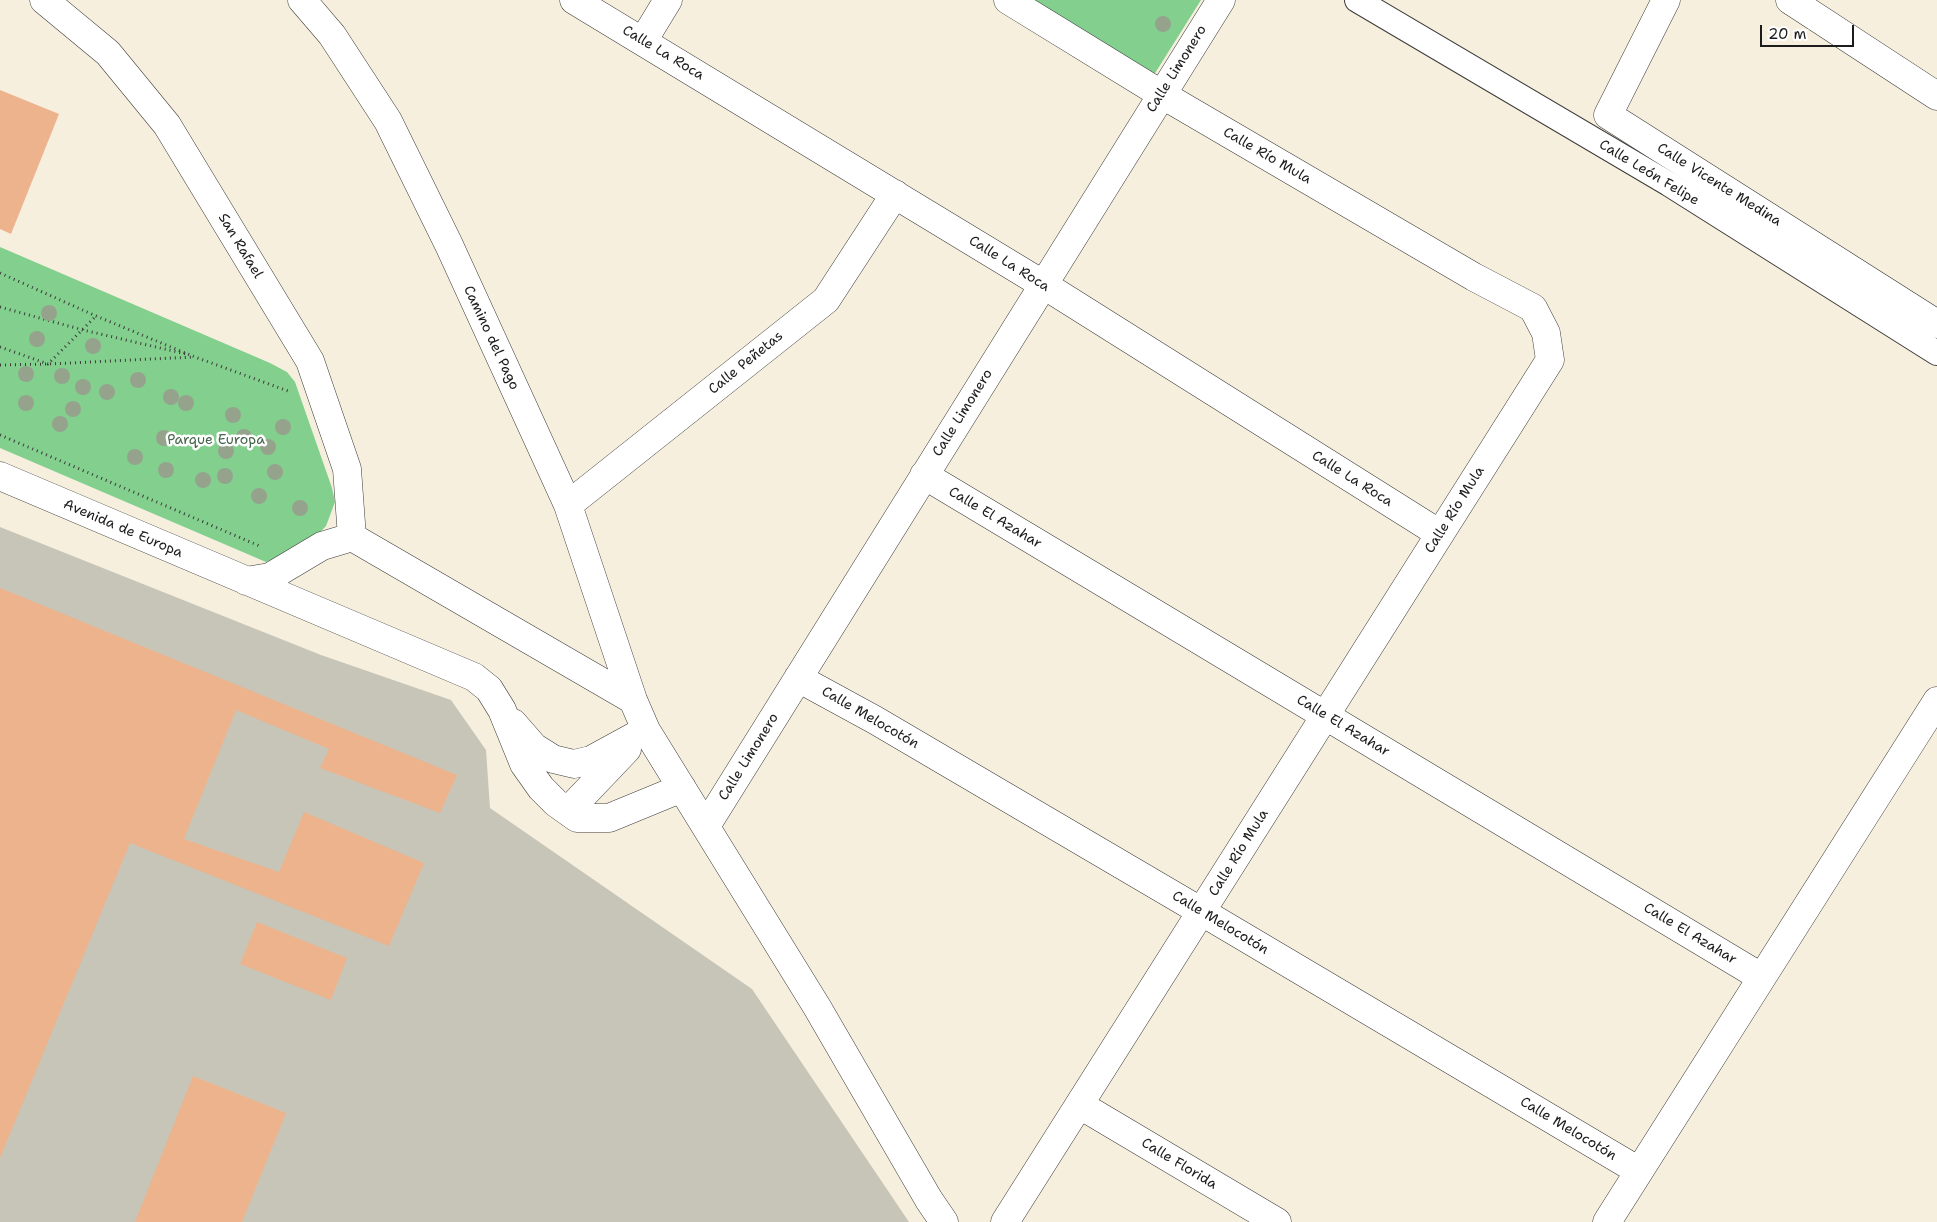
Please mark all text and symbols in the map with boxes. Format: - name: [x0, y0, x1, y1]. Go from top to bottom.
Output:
- scale bar: [1762, 15, 1856, 47]
- street label: Calle La Roca: [619, 22, 707, 84]
- street label: Calle Limonero: [1143, 22, 1211, 116]
- text: 20 m: [1768, 24, 1807, 44]
- street label: Calle Río Mula: [1220, 124, 1314, 188]
- street label: Calle León Felipe: [1596, 136, 1702, 210]
- street label: Calle Vicente Medina: [1654, 140, 1784, 230]
- street label: San Rafael: [214, 211, 266, 281]
- street label: Calle La Roca: [965, 232, 1053, 296]
- street label: Camino del Pago: [459, 283, 523, 393]
- street label: Calle Peñetas: [705, 328, 787, 398]
- street label: Calle Limonero: [929, 366, 997, 460]
- park label: Parque Europa: [167, 432, 265, 448]
- street label: Calle La Roca: [1308, 447, 1396, 511]
- street label: Calle Río Mula: [1422, 464, 1488, 556]
- street label: Calle El Azahar: [945, 484, 1045, 552]
- street label: Avenida de Europa: [61, 496, 185, 562]
- street label: Calle Melocotón: [818, 683, 922, 753]
- street label: Calle El Azahar: [1293, 692, 1393, 760]
- street label: Calle Limonero: [715, 710, 783, 804]
- street label: Calle Río Mula: [1206, 807, 1272, 899]
- street label: Calle Melocotón: [1169, 888, 1271, 958]
- street label: Calle El Azahar: [1640, 900, 1740, 968]
- street label: Calle Melocotón: [1517, 1094, 1619, 1164]
- street label: Calle Florida: [1138, 1135, 1220, 1193]

